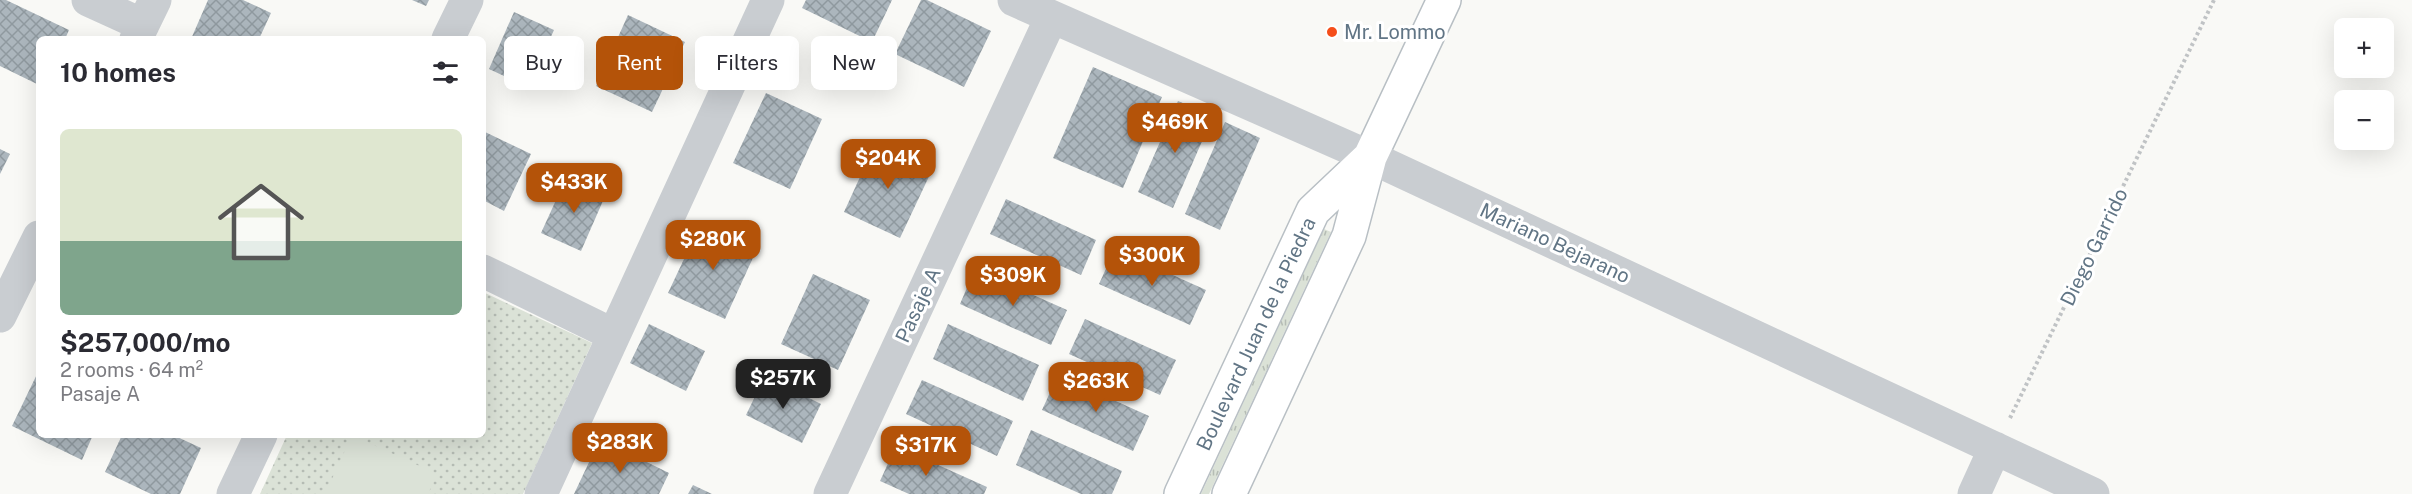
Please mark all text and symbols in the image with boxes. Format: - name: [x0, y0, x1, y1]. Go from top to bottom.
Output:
- map controls: [2334, 18, 2394, 150]
- button: +: [2334, 18, 2394, 78]
- place label: Mr. Lommo: [1344, 20, 1446, 44]
- marker: Mr. Lommo: [1325, 25, 1339, 39]
- chip: Buy: [504, 36, 584, 90]
- chip: Rent: [596, 36, 683, 90]
- chip: Filters: [695, 36, 799, 90]
- chip: New: [811, 36, 897, 90]
- icon: filters: [429, 56, 462, 89]
- text: 10 homes: [60, 57, 176, 88]
- button: −: [2334, 90, 2394, 150]
- pin: $469K: [1133, 103, 1217, 154]
- text: $469K: [1141, 110, 1209, 134]
- pin: $204K: [846, 139, 930, 190]
- text: $204K: [855, 146, 921, 170]
- pin: $433K: [532, 163, 616, 214]
- icon: home: [207, 168, 315, 276]
- text: $433K: [540, 170, 608, 194]
- street label: Diego Garrido: [2055, 184, 2133, 310]
- street label: Mariano Bejarano: [1476, 198, 1634, 288]
- street label: Boulevard Juan de la Piedra: [1191, 214, 1321, 454]
- pin: $280K: [671, 220, 755, 271]
- text: $280K: [680, 227, 746, 251]
- pin: $300K: [1110, 236, 1194, 287]
- text: $300K: [1119, 243, 1185, 267]
- pin: $309K: [971, 256, 1055, 307]
- text: $309K: [979, 263, 1047, 287]
- street label: Pasaje A: [890, 264, 946, 346]
- text: $257,000/mo: [60, 327, 231, 358]
- text: 2 rooms · 64 m²: [60, 358, 203, 382]
- pin: $257K: [741, 359, 825, 410]
- pin: $263K: [1054, 362, 1138, 413]
- text: $257K: [750, 366, 816, 390]
- text: $263K: [1062, 369, 1130, 393]
- text: Pasaje A: [60, 382, 140, 406]
- pin: $283K: [578, 423, 662, 474]
- pin: $317K: [884, 426, 968, 477]
- text: $283K: [586, 430, 654, 454]
- text: $317K: [895, 433, 957, 457]

